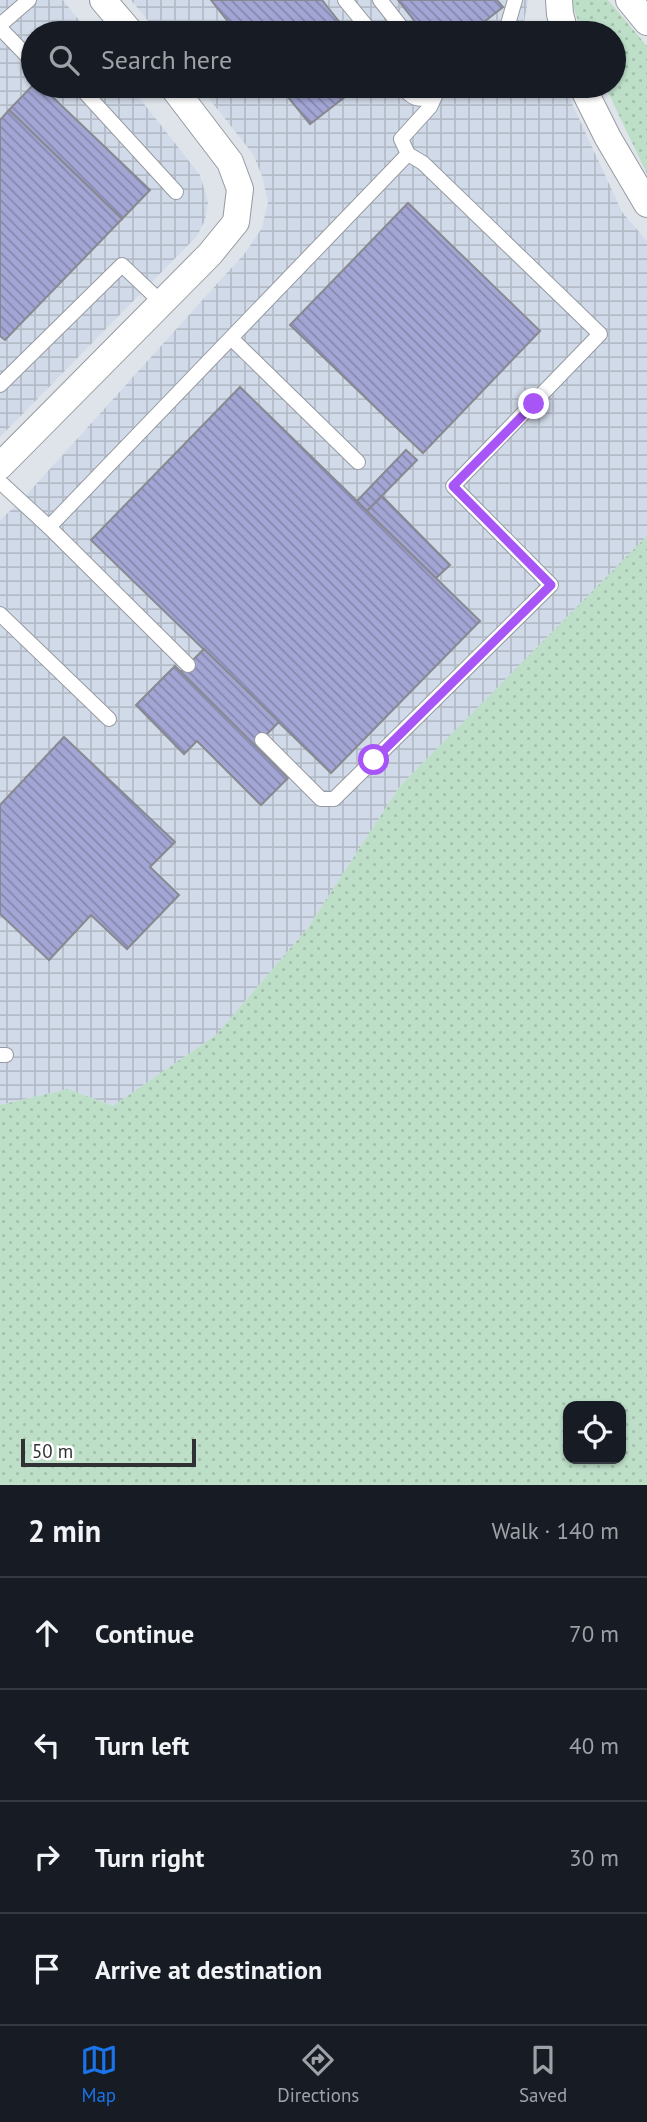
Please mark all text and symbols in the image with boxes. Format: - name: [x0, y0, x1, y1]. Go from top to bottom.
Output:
- search box: [21, 21, 626, 98]
- icon: search: [45, 41, 83, 79]
- text: Search here: [101, 43, 232, 76]
- route end: [518, 388, 549, 419]
- route start: [358, 744, 389, 775]
- map controls: [563, 1401, 626, 1464]
- button: locate: [563, 1401, 626, 1464]
- scale bar: [21, 1436, 196, 1468]
- text: 50 m: [32, 1439, 73, 1463]
- text: 2 min: [28, 1511, 101, 1550]
- text: Walk · 140 m: [492, 1516, 619, 1545]
- icon: ahead: [28, 1614, 66, 1652]
- text: Continue: [95, 1617, 194, 1650]
- text: 70 m: [569, 1619, 619, 1648]
- icon: left: [28, 1726, 66, 1764]
- text: Turn left: [95, 1729, 189, 1762]
- text: 40 m: [569, 1731, 619, 1760]
- icon: right: [28, 1838, 66, 1876]
- text: Turn right: [95, 1841, 204, 1874]
- text: 30 m: [569, 1843, 619, 1872]
- icon: arrive: [28, 1950, 66, 1988]
- text: Arrive at destination: [95, 1953, 322, 1986]
- tab: Map: [80, 2041, 118, 2107]
- tab: Directions: [277, 2041, 359, 2107]
- tab: Saved: [519, 2041, 567, 2107]

